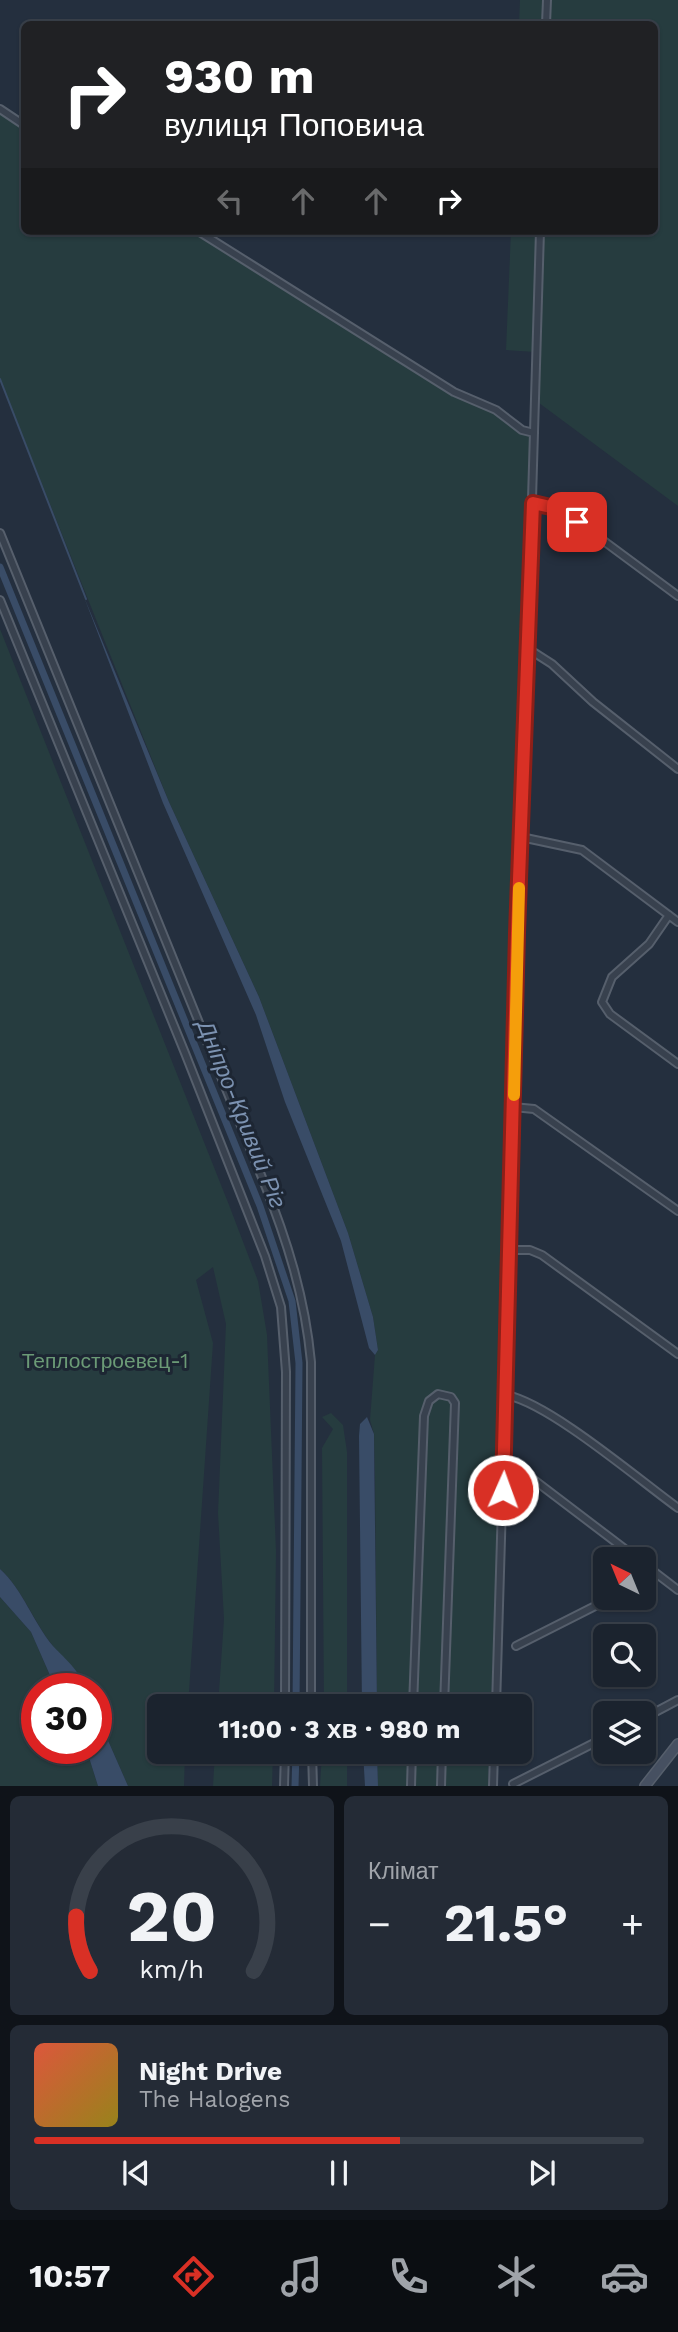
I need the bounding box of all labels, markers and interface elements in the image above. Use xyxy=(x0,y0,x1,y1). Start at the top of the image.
text: 930 m xyxy=(164,47,315,105)
icon: right xyxy=(49,49,140,140)
text: вулиця Поповича xyxy=(164,106,424,144)
icon: left xyxy=(211,182,249,220)
icon: ahead xyxy=(284,182,322,220)
icon: ahead xyxy=(357,182,395,220)
icon: right xyxy=(430,182,468,220)
pin xyxy=(547,492,607,552)
icon: arrive xyxy=(558,503,596,541)
water label: Дніпро-Кривий Ріг xyxy=(190,1014,292,1212)
park label: Теплостроевец-1 xyxy=(22,1348,188,1373)
position arrow xyxy=(466,1453,540,1527)
north arrow xyxy=(593,1547,656,1610)
map controls xyxy=(593,1547,656,1764)
button: search xyxy=(593,1624,656,1687)
speed limit sign: 30 xyxy=(21,1673,112,1764)
button: layers xyxy=(593,1701,656,1764)
text: 11:00 · 3 хв · 980 m xyxy=(218,1714,461,1744)
text: Клімат xyxy=(368,1858,439,1885)
text: 20 xyxy=(127,1874,217,1960)
text: 21.5° xyxy=(444,1893,568,1954)
text: − xyxy=(368,1902,391,1946)
text: + xyxy=(621,1902,644,1946)
text: km/h xyxy=(140,1955,204,1984)
text: Night Drive xyxy=(139,2056,282,2086)
text: The Halogens xyxy=(139,2086,290,2113)
icon: previous xyxy=(117,2154,155,2192)
icon: pause xyxy=(320,2154,358,2192)
icon: next xyxy=(523,2154,561,2192)
icon: directions xyxy=(169,2252,218,2301)
icon: music xyxy=(277,2252,326,2301)
icon: phone xyxy=(384,2252,433,2301)
icon: climate xyxy=(492,2252,541,2301)
icon: car xyxy=(600,2252,649,2301)
text: 10:57 xyxy=(29,2257,111,2295)

